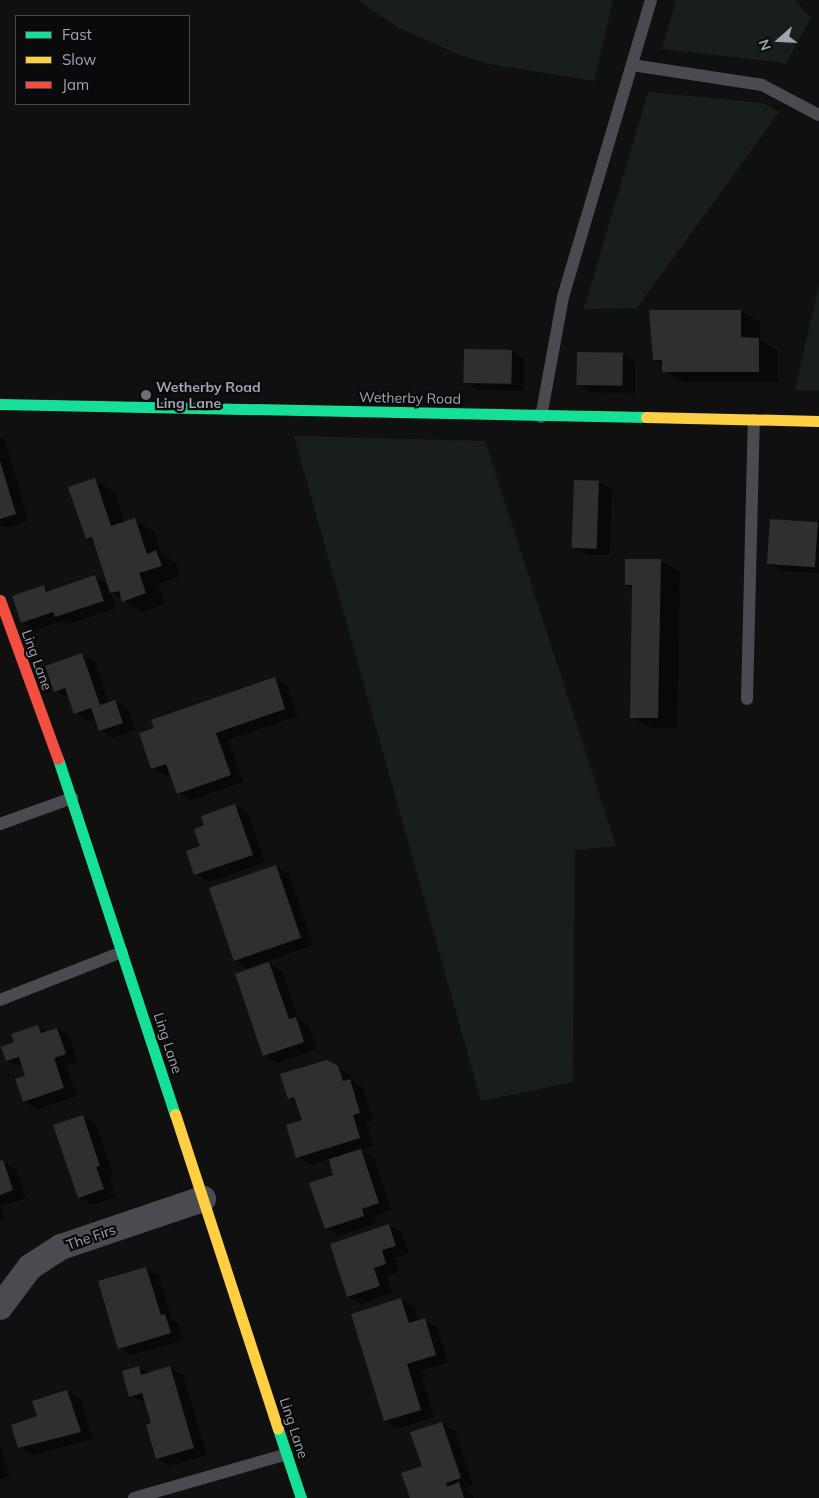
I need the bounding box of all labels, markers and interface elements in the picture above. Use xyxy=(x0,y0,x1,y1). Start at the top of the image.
legend xyxy=(15,15,190,105)
north arrow xyxy=(754,15,804,65)
text: Fast xyxy=(62,25,92,44)
text: N xyxy=(755,37,775,53)
text: Slow xyxy=(62,50,96,69)
text: Jam xyxy=(62,75,89,94)
place label: Wetherby Road Ling Lane xyxy=(156,379,261,412)
marker: Wetherby Road Ling Lane xyxy=(140,389,152,401)
street label: Wetherby Road xyxy=(359,389,461,407)
street label: Ling Lane xyxy=(18,627,56,693)
street label: Ling Lane xyxy=(150,1010,186,1076)
street label: The Firs xyxy=(64,1221,118,1253)
street label: Ling Lane xyxy=(276,1395,312,1461)

